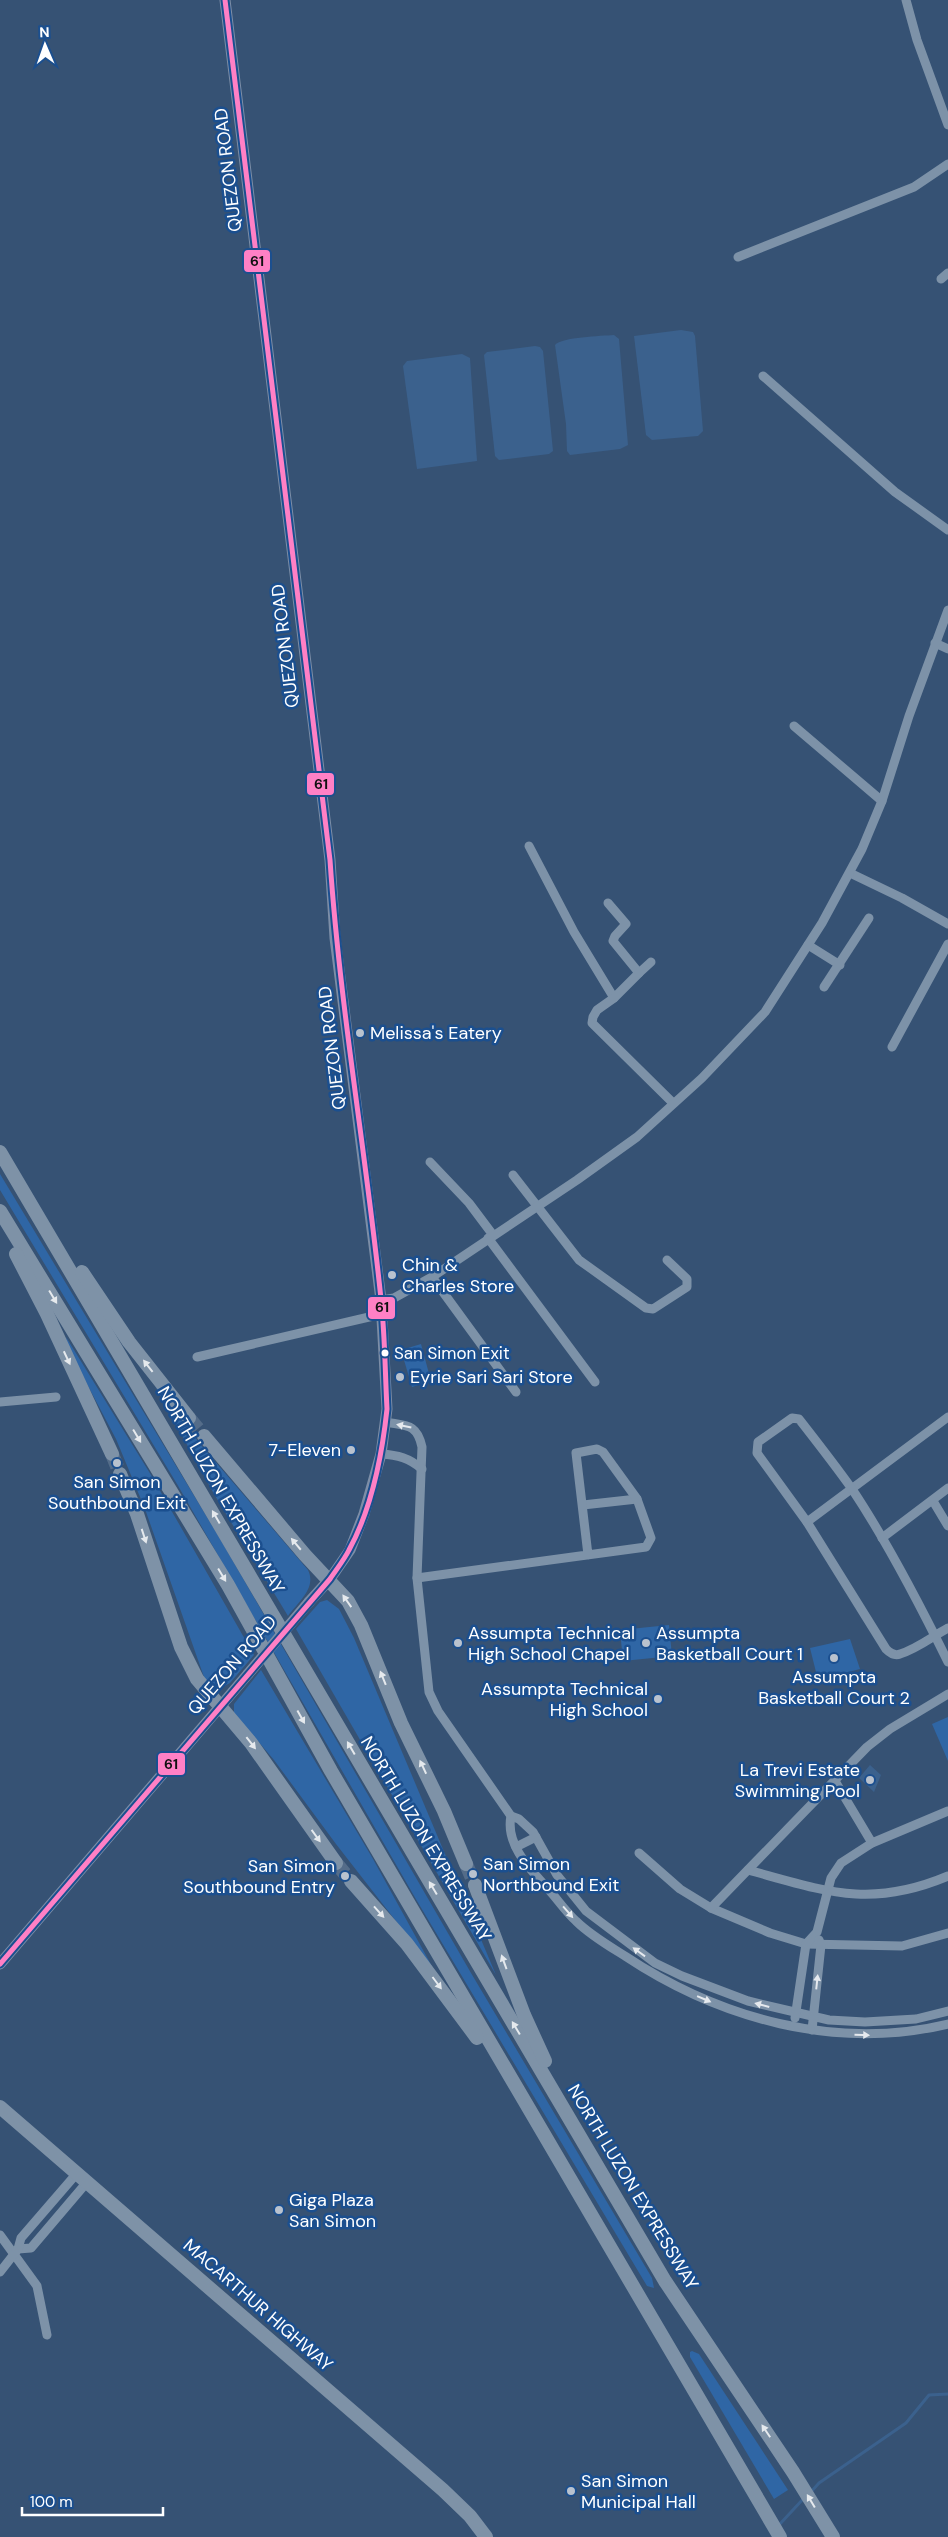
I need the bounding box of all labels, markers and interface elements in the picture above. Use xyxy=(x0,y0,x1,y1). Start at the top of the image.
north arrow xyxy=(20,20,70,70)
text: N xyxy=(39,23,50,41)
street label: QUEZON ROAD xyxy=(209,107,247,233)
line badge: 61 xyxy=(243,249,271,273)
text: 61 xyxy=(250,252,264,270)
street label: QUEZON ROAD xyxy=(266,583,304,709)
line badge: 61 xyxy=(306,772,335,796)
text: 61 xyxy=(314,775,328,793)
street label: QUEZON ROAD xyxy=(313,985,351,1111)
place label: Melissa's Eatery xyxy=(370,1021,502,1045)
marker: Melissa's Eatery xyxy=(354,1027,366,1039)
place label: Chin & Charles Store xyxy=(402,1253,514,1298)
marker: Chin & Charles Store xyxy=(386,1269,398,1281)
one-way arrow xyxy=(48,1291,57,1304)
line badge: 61 xyxy=(367,1296,396,1320)
text: 61 xyxy=(375,1298,389,1316)
place label: San Simon Exit xyxy=(394,1342,510,1364)
marker: San Simon Exit xyxy=(380,1348,390,1358)
one-way arrow xyxy=(64,1351,72,1365)
one-way arrow xyxy=(143,1360,154,1373)
place label: Eyrie Sari Sari Store xyxy=(410,1365,573,1389)
marker: Eyrie Sari Sari Store xyxy=(394,1371,406,1383)
street label: NORTH LUZON EXPRESSWAY xyxy=(152,1382,291,1599)
one-way arrow xyxy=(395,1421,411,1429)
one-way arrow xyxy=(133,1429,142,1442)
place label: 7-Eleven xyxy=(269,1438,341,1462)
marker: 7-Eleven xyxy=(345,1444,357,1456)
marker: San Simon Southbound Exit xyxy=(111,1457,123,1469)
place label: San Simon Southbound Exit xyxy=(48,1470,186,1515)
one-way arrow xyxy=(211,1511,220,1524)
one-way arrow xyxy=(141,1529,149,1544)
one-way arrow xyxy=(290,1538,301,1551)
one-way arrow xyxy=(217,1568,226,1581)
one-way arrow xyxy=(342,1594,352,1608)
street label: QUEZON ROAD xyxy=(182,1610,282,1720)
place label: Assumpta Technical High School Chapel xyxy=(468,1621,635,1666)
place label: Assumpta Basketball Court 1 xyxy=(656,1621,803,1666)
marker: Assumpta Technical High School Chapel xyxy=(452,1637,464,1649)
marker: Assumpta Basketball Court 1 xyxy=(640,1637,652,1649)
marker: Assumpta Basketball Court 2 xyxy=(828,1652,840,1664)
place label: Assumpta Basketball Court 2 xyxy=(758,1665,910,1710)
one-way arrow xyxy=(379,1670,387,1685)
place label: Assumpta Technical High School xyxy=(481,1677,648,1722)
marker: Assumpta Technical High School xyxy=(652,1693,664,1705)
one-way arrow xyxy=(297,1709,305,1724)
street label: NORTH LUZON EXPRESSWAY xyxy=(355,1732,497,1947)
one-way arrow xyxy=(245,1736,256,1749)
one-way arrow xyxy=(347,1741,355,1756)
line badge: 61 xyxy=(157,1752,186,1776)
text: 61 xyxy=(164,1755,178,1773)
place label: La Trevi Estate Swimming Pool xyxy=(735,1758,860,1803)
one-way arrow xyxy=(419,1760,427,1774)
marker: La Trevi Estate Swimming Pool xyxy=(864,1774,876,1786)
one-way arrow xyxy=(311,1830,321,1843)
place label: San Simon Northbound Exit xyxy=(483,1852,619,1897)
place label: San Simon Southbound Entry xyxy=(183,1854,335,1899)
marker: San Simon Northbound Exit xyxy=(467,1868,479,1880)
marker: San Simon Southbound Entry xyxy=(339,1870,351,1882)
one-way arrow xyxy=(429,1882,438,1895)
one-way arrow xyxy=(373,1906,385,1918)
one-way arrow xyxy=(562,1906,574,1918)
one-way arrow xyxy=(633,1947,646,1957)
one-way arrow xyxy=(500,1954,508,1969)
one-way arrow xyxy=(813,1973,821,1989)
one-way arrow xyxy=(431,1976,442,1989)
one-way arrow xyxy=(697,1996,711,2004)
one-way arrow xyxy=(755,2000,770,2008)
one-way arrow xyxy=(511,2022,520,2035)
one-way arrow xyxy=(854,2031,870,2039)
street label: NORTH LUZON EXPRESSWAY xyxy=(562,2080,704,2295)
place label: Giga Plaza San Simon xyxy=(289,2188,376,2233)
marker: Giga Plaza San Simon xyxy=(273,2204,285,2216)
street label: MACARTHUR HIGHWAY xyxy=(178,2233,338,2377)
one-way arrow xyxy=(761,2425,771,2438)
place label: San Simon Municipal Hall xyxy=(581,2469,696,2514)
scale bar xyxy=(22,2484,164,2516)
marker: San Simon Municipal Hall xyxy=(565,2485,577,2497)
text: 100 m xyxy=(30,2492,73,2512)
one-way arrow xyxy=(806,2494,815,2507)

